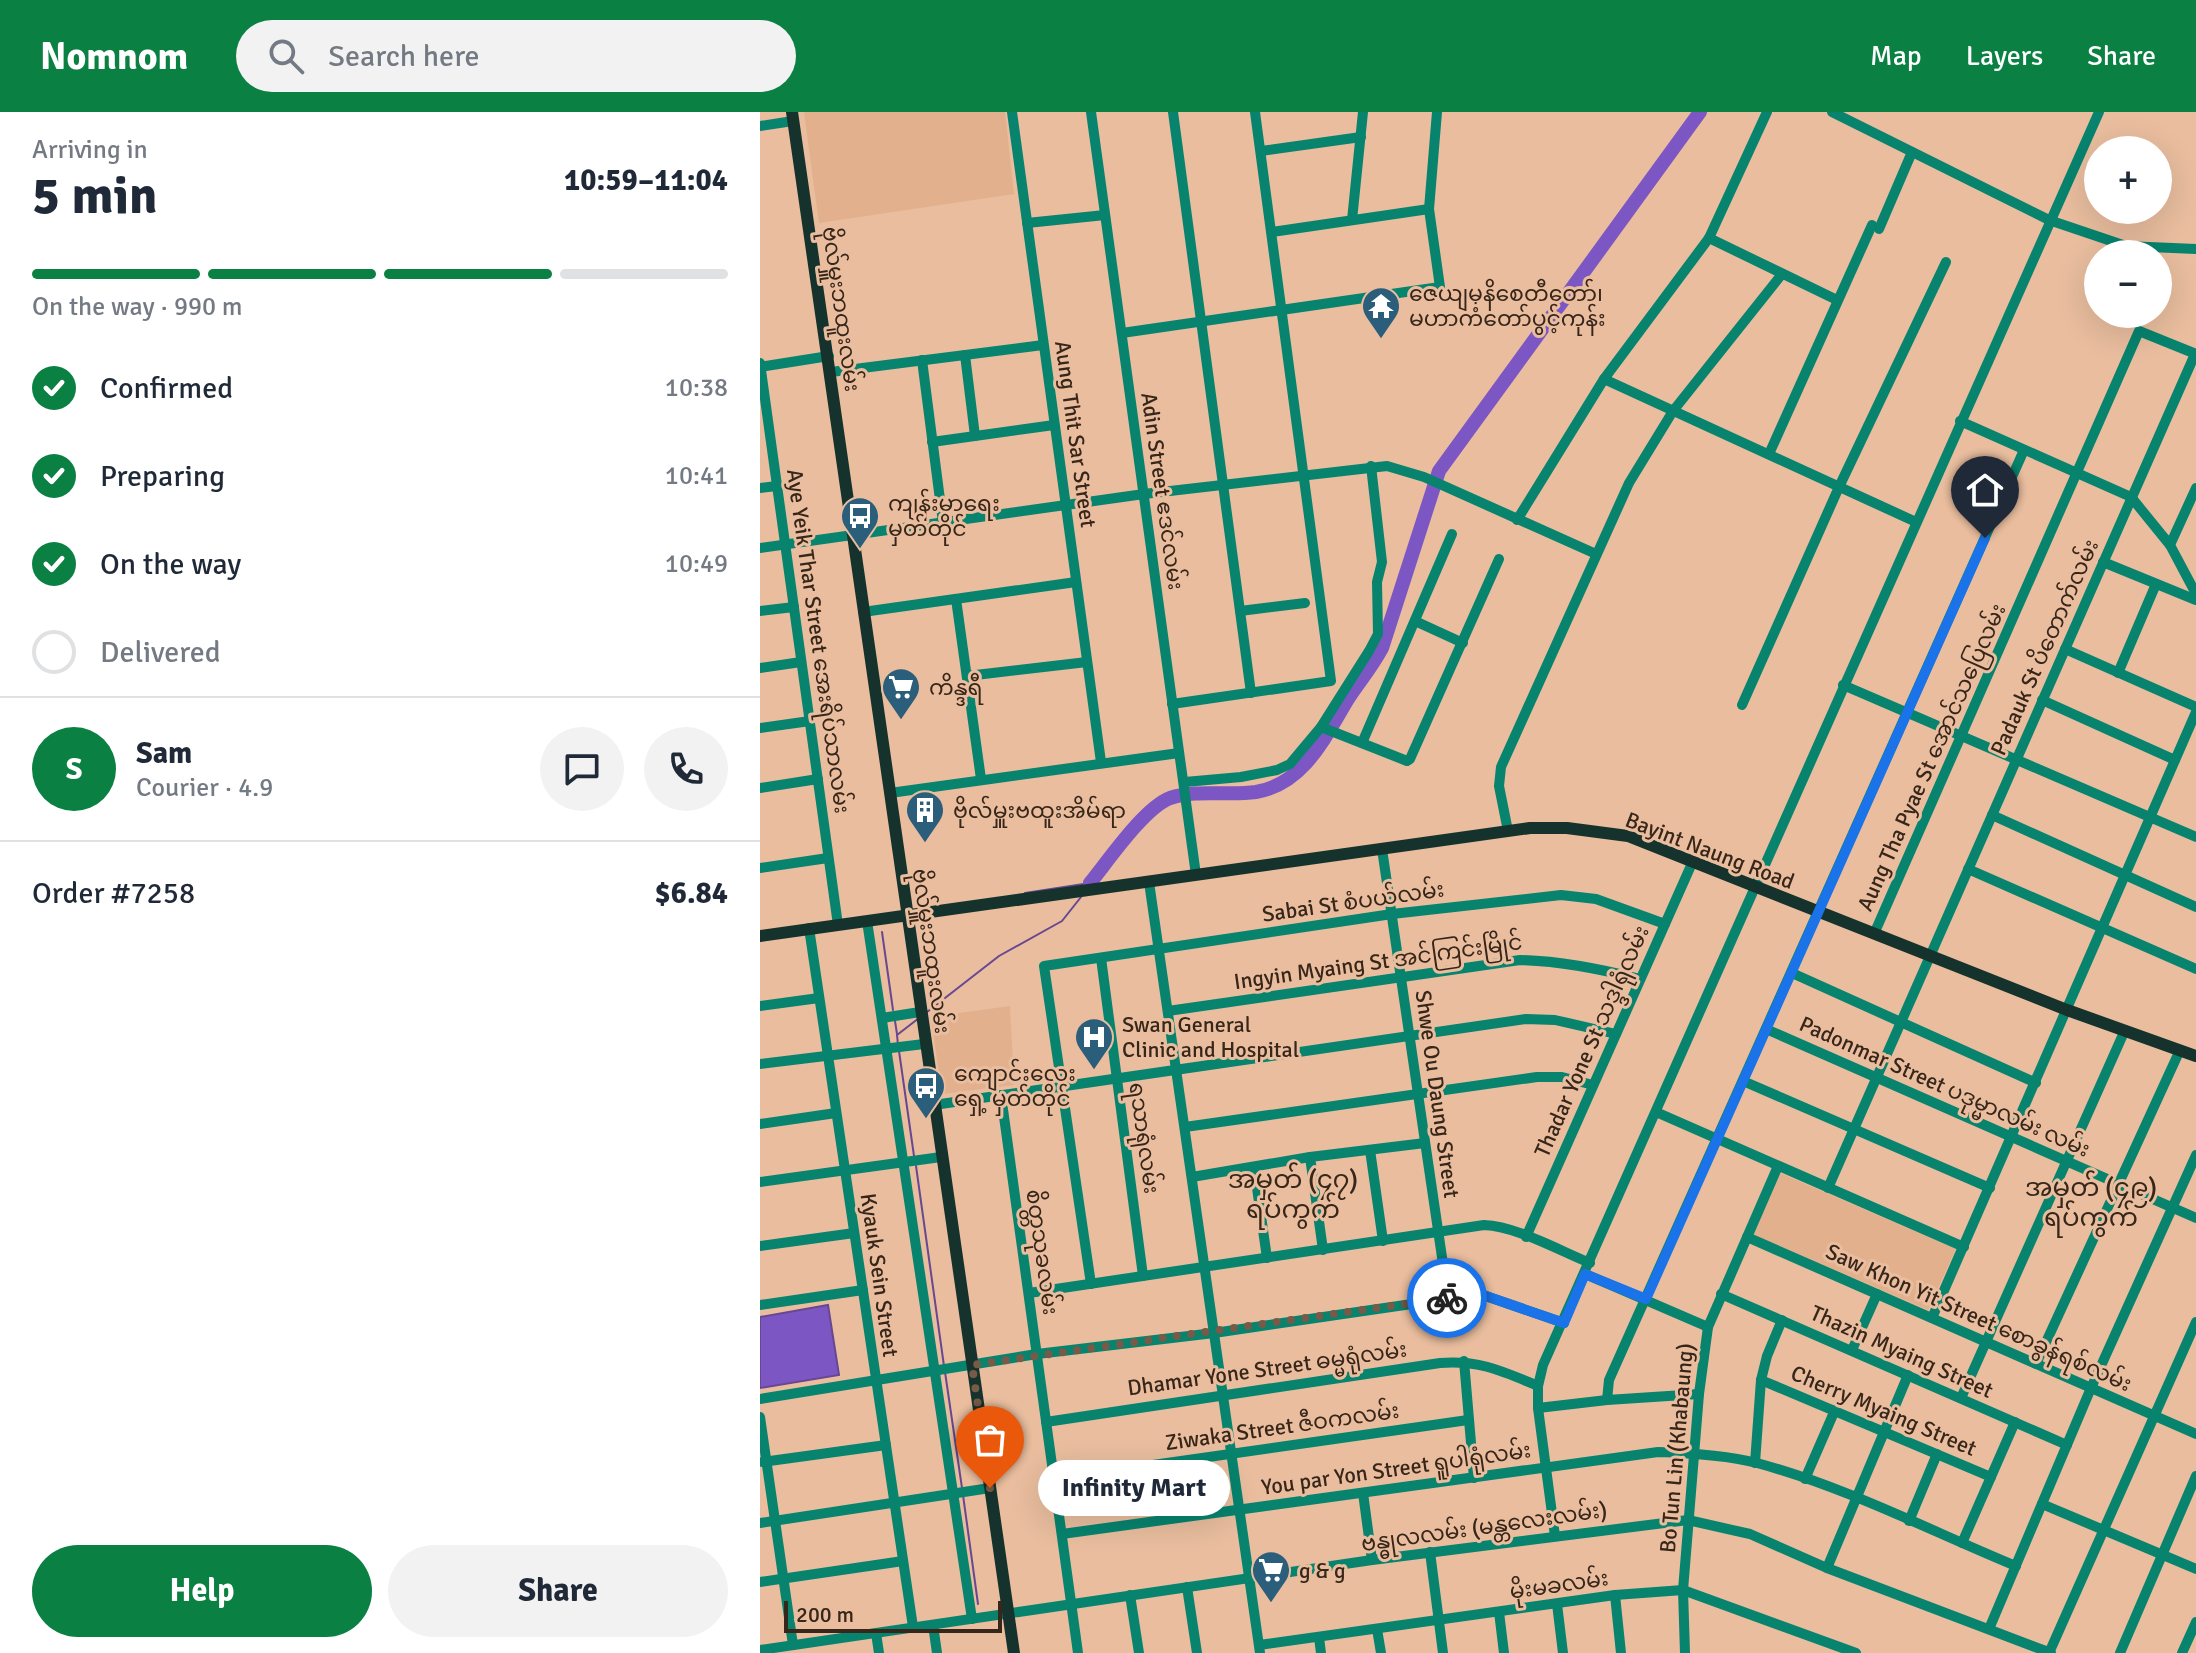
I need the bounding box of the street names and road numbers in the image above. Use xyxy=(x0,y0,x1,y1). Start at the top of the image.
street label: ဗိုလ်မှူးဘထူးလမ်း xyxy=(813,224,868,394)
street label: Aung Thit Sar Street xyxy=(1049,339,1102,530)
street label: Adin Street ဧဒင်လမ်း xyxy=(1135,390,1192,592)
street label: Aye Yeik Thar Street အေးရိပ်သာလမ်း xyxy=(777,467,858,816)
street label: Padauk St ပိတောက်လမ်း xyxy=(1983,534,2104,759)
street label: Aung Tha Pyae St အောင်သပြေလမ်း xyxy=(1849,599,2015,917)
street label: Bayint Naung Road xyxy=(1621,806,1798,895)
street label: ဗိုလ်မှူးဘထူးလမ်း xyxy=(903,866,958,1036)
street label: Sabai St စံပယ်လမ်း xyxy=(1260,873,1446,928)
street label: Thadar Yone St သဒ္ဒါရုံလမ်း xyxy=(1526,921,1659,1163)
street label: Ingyin Myaing St အင်ကြင်းမြိုင် xyxy=(1232,926,1525,999)
street label: Shwe Ou Daung Street xyxy=(1410,988,1466,1200)
street label: Padonmar Street ပဒုမ္မာလမ်း လမ်း xyxy=(1794,1008,2095,1167)
street label: ရသာရုံလမ်း xyxy=(1119,1080,1168,1196)
street label: စိတ္တသုခလမ်း xyxy=(1016,1187,1067,1317)
street label: Kyauk Sein Street xyxy=(855,1191,904,1359)
street label: Saw Khon Yit Street စောခွန်ရစ်လမ်း xyxy=(1820,1236,2137,1401)
street label: Thazin Myaing Street xyxy=(1806,1299,1998,1404)
street label: Dhamar Yone Street ဓမ္မရုံလမ်း xyxy=(1125,1334,1409,1406)
street label: Bo Tun Lin (Khabaung) xyxy=(1654,1342,1699,1554)
street label: Cherry Myaing Street xyxy=(1787,1359,1981,1462)
street label: Ziwaka Street ဇီဝကလမ်း xyxy=(1163,1395,1401,1456)
street label: You par Yon Street ရူပါရုံလမ်း xyxy=(1259,1434,1533,1505)
street label: ဗန္ဓုလလမ်း (မန္တလေးလမ်း) xyxy=(1359,1494,1609,1562)
street label: မိုးမခလမ်း xyxy=(1508,1562,1611,1609)

